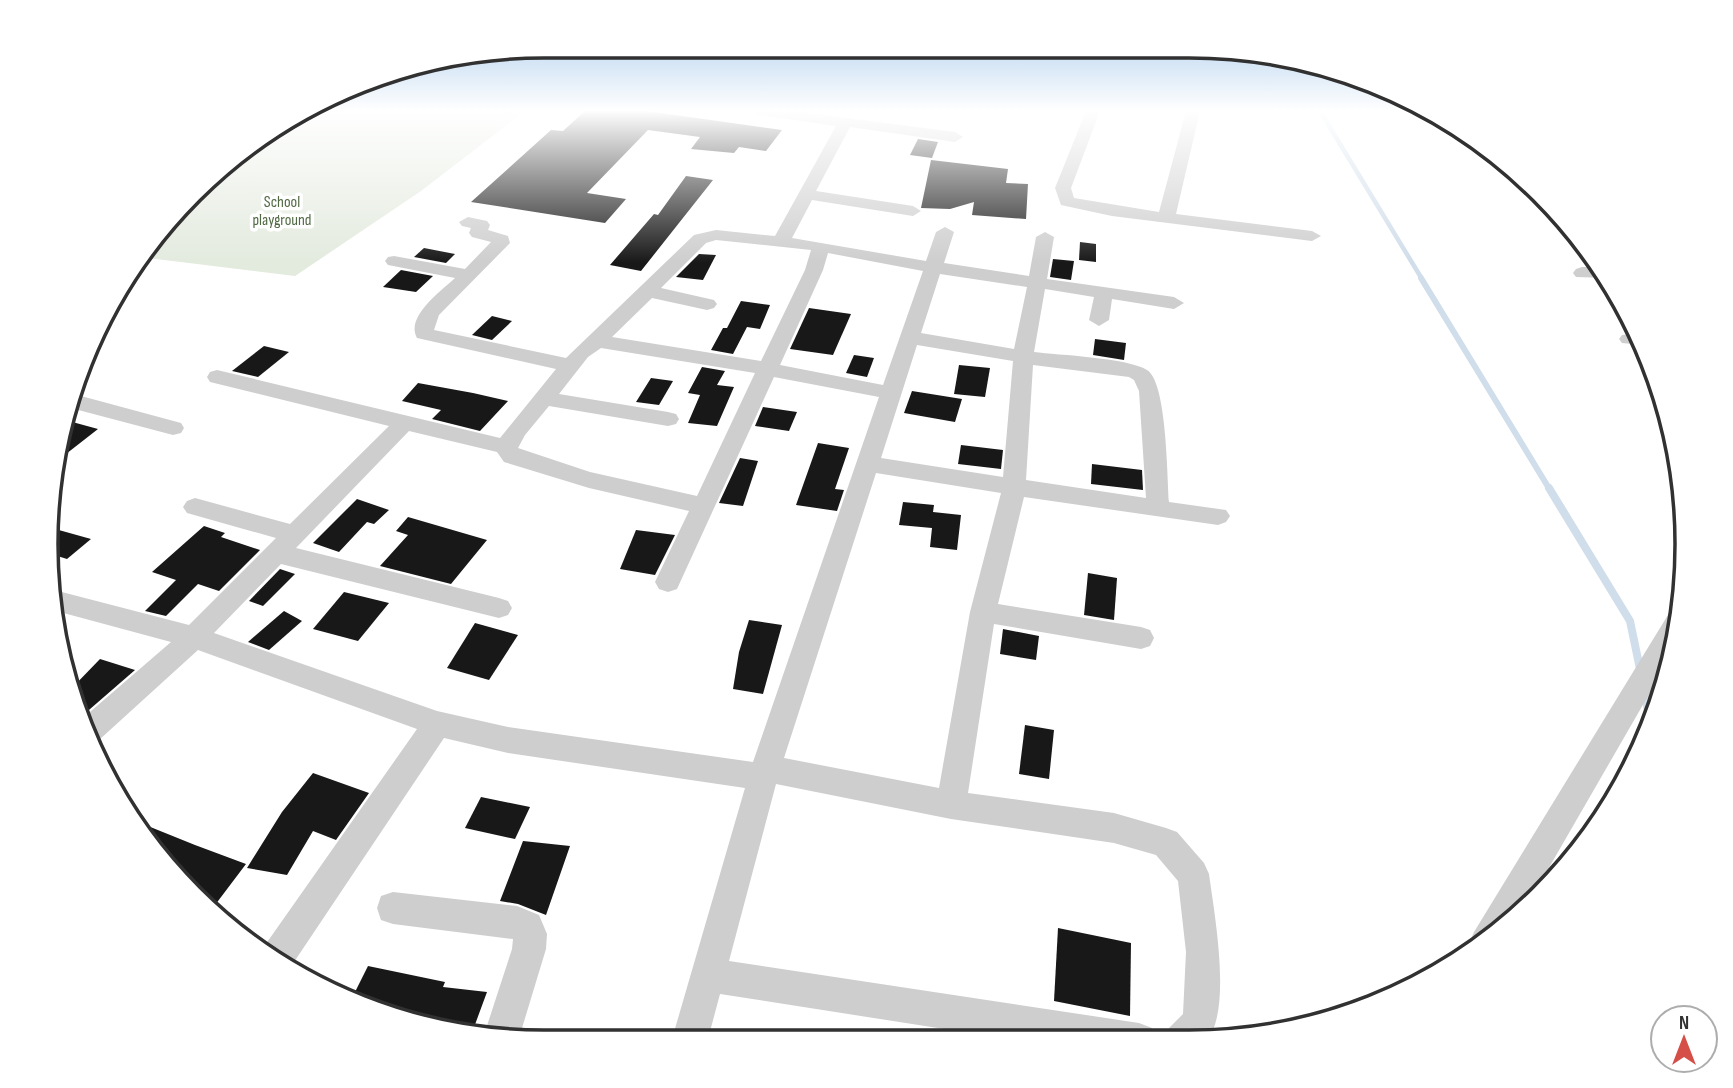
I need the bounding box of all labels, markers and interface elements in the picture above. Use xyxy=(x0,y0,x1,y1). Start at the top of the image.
park label: School playground xyxy=(253,193,312,230)
north arrow xyxy=(1649,1004,1719,1074)
text: N xyxy=(1679,1012,1689,1035)

